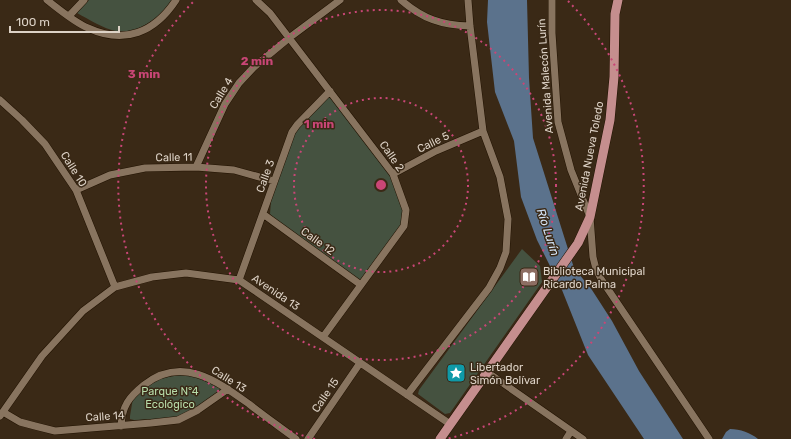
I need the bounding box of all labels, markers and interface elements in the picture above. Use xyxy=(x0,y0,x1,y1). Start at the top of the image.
scale bar xyxy=(10,8,119,34)
text: 100 m xyxy=(16,15,50,29)
street label: Avenida Malecón Lurín xyxy=(535,18,556,134)
text: 2 min xyxy=(241,54,274,68)
text: 3 min xyxy=(128,67,161,81)
street label: Calle 4 xyxy=(207,75,236,111)
street label: Avenida Nueva Toledo xyxy=(572,100,607,212)
text: 1 min xyxy=(304,117,335,131)
street label: Calle 5 xyxy=(415,129,452,156)
street label: Calle 2 xyxy=(376,139,407,174)
street label: Calle 10 xyxy=(58,149,90,189)
street label: Calle 11 xyxy=(155,151,193,164)
street label: Calle 3 xyxy=(254,158,278,194)
centre of rings xyxy=(374,178,388,192)
water label: Río Lurín xyxy=(534,206,562,258)
street label: Calle 12 xyxy=(298,225,337,258)
place label: Biblioteca Municipal Ricardo Palma xyxy=(543,265,645,291)
library icon: Biblioteca Municipal Ricardo Palma xyxy=(518,266,540,288)
street label: Avenida 13 xyxy=(249,272,302,313)
place label: Libertador Simón Bolívar xyxy=(470,361,541,387)
place icon: Libertador Simón Bolívar xyxy=(445,362,467,384)
street label: Calle 13 xyxy=(209,364,249,395)
street label: Calle 15 xyxy=(309,375,342,415)
park label: Parque N°4 Ecológico xyxy=(141,385,199,411)
street label: Calle 14 xyxy=(85,409,125,424)

